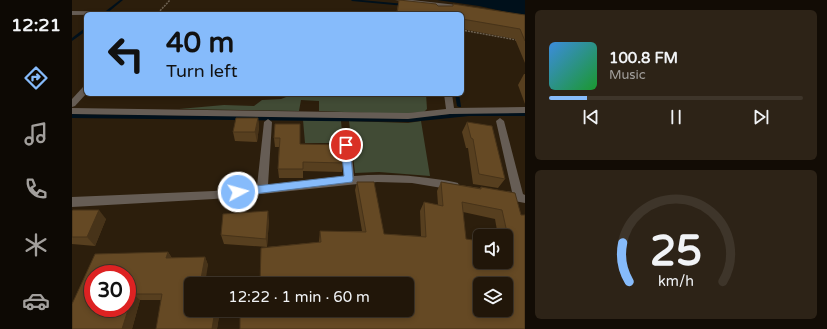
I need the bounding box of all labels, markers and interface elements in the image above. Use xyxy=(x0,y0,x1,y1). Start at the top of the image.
text: 12:21 xyxy=(11,14,61,36)
text: 40 m xyxy=(166,26,234,60)
icon: left xyxy=(100,28,152,80)
text: 100.8 FM xyxy=(609,49,678,67)
text: Turn left xyxy=(166,60,238,82)
icon: directions xyxy=(22,64,50,92)
text: Music xyxy=(609,67,646,83)
icon: previous xyxy=(580,106,602,128)
icon: pause xyxy=(665,106,687,128)
icon: next xyxy=(750,106,772,128)
icon: music xyxy=(22,120,50,148)
pin xyxy=(329,128,363,162)
icon: arrive xyxy=(335,134,357,156)
position arrow xyxy=(217,171,259,213)
icon: phone xyxy=(22,175,50,203)
text: 25 xyxy=(650,227,702,277)
map controls xyxy=(473,229,513,317)
button: sound xyxy=(473,229,513,269)
icon: climate xyxy=(22,231,50,259)
speed limit sign: 30 xyxy=(84,265,136,317)
text: km/h xyxy=(658,273,694,290)
button: layers xyxy=(473,277,513,317)
icon: car xyxy=(22,287,50,315)
text: 12:22 · 1 min · 60 m xyxy=(228,288,370,306)

